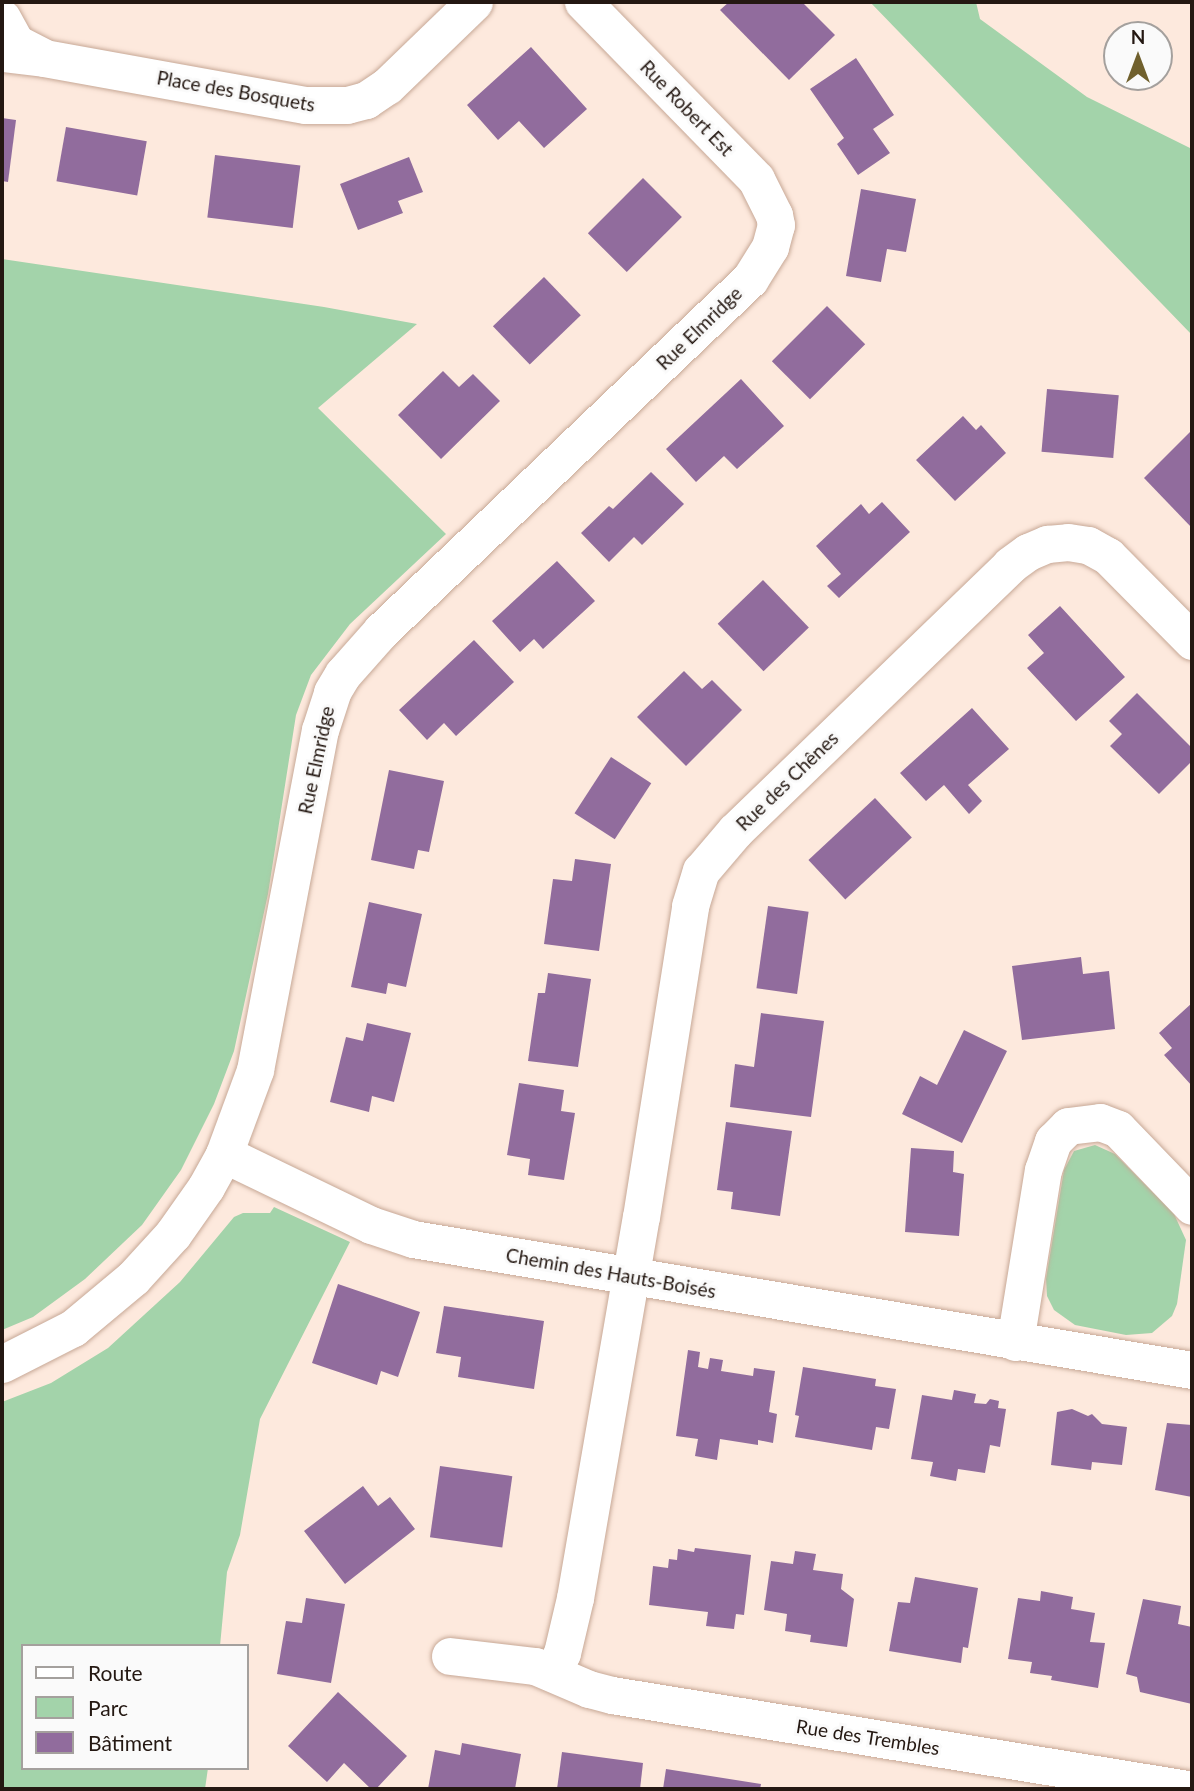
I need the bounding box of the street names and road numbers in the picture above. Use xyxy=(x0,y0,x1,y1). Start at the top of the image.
street label: Rue Robert Est xyxy=(636,55,738,161)
street label: Place des Bosquets xyxy=(155,66,317,116)
street label: Rue Elmridge xyxy=(652,282,746,374)
street label: Rue Elmridge xyxy=(293,704,339,816)
street label: Rue des Chênes xyxy=(731,727,843,835)
street label: Chemin des Hauts-Boisés xyxy=(504,1243,718,1303)
street label: Rue des Trembles xyxy=(794,1714,942,1760)

